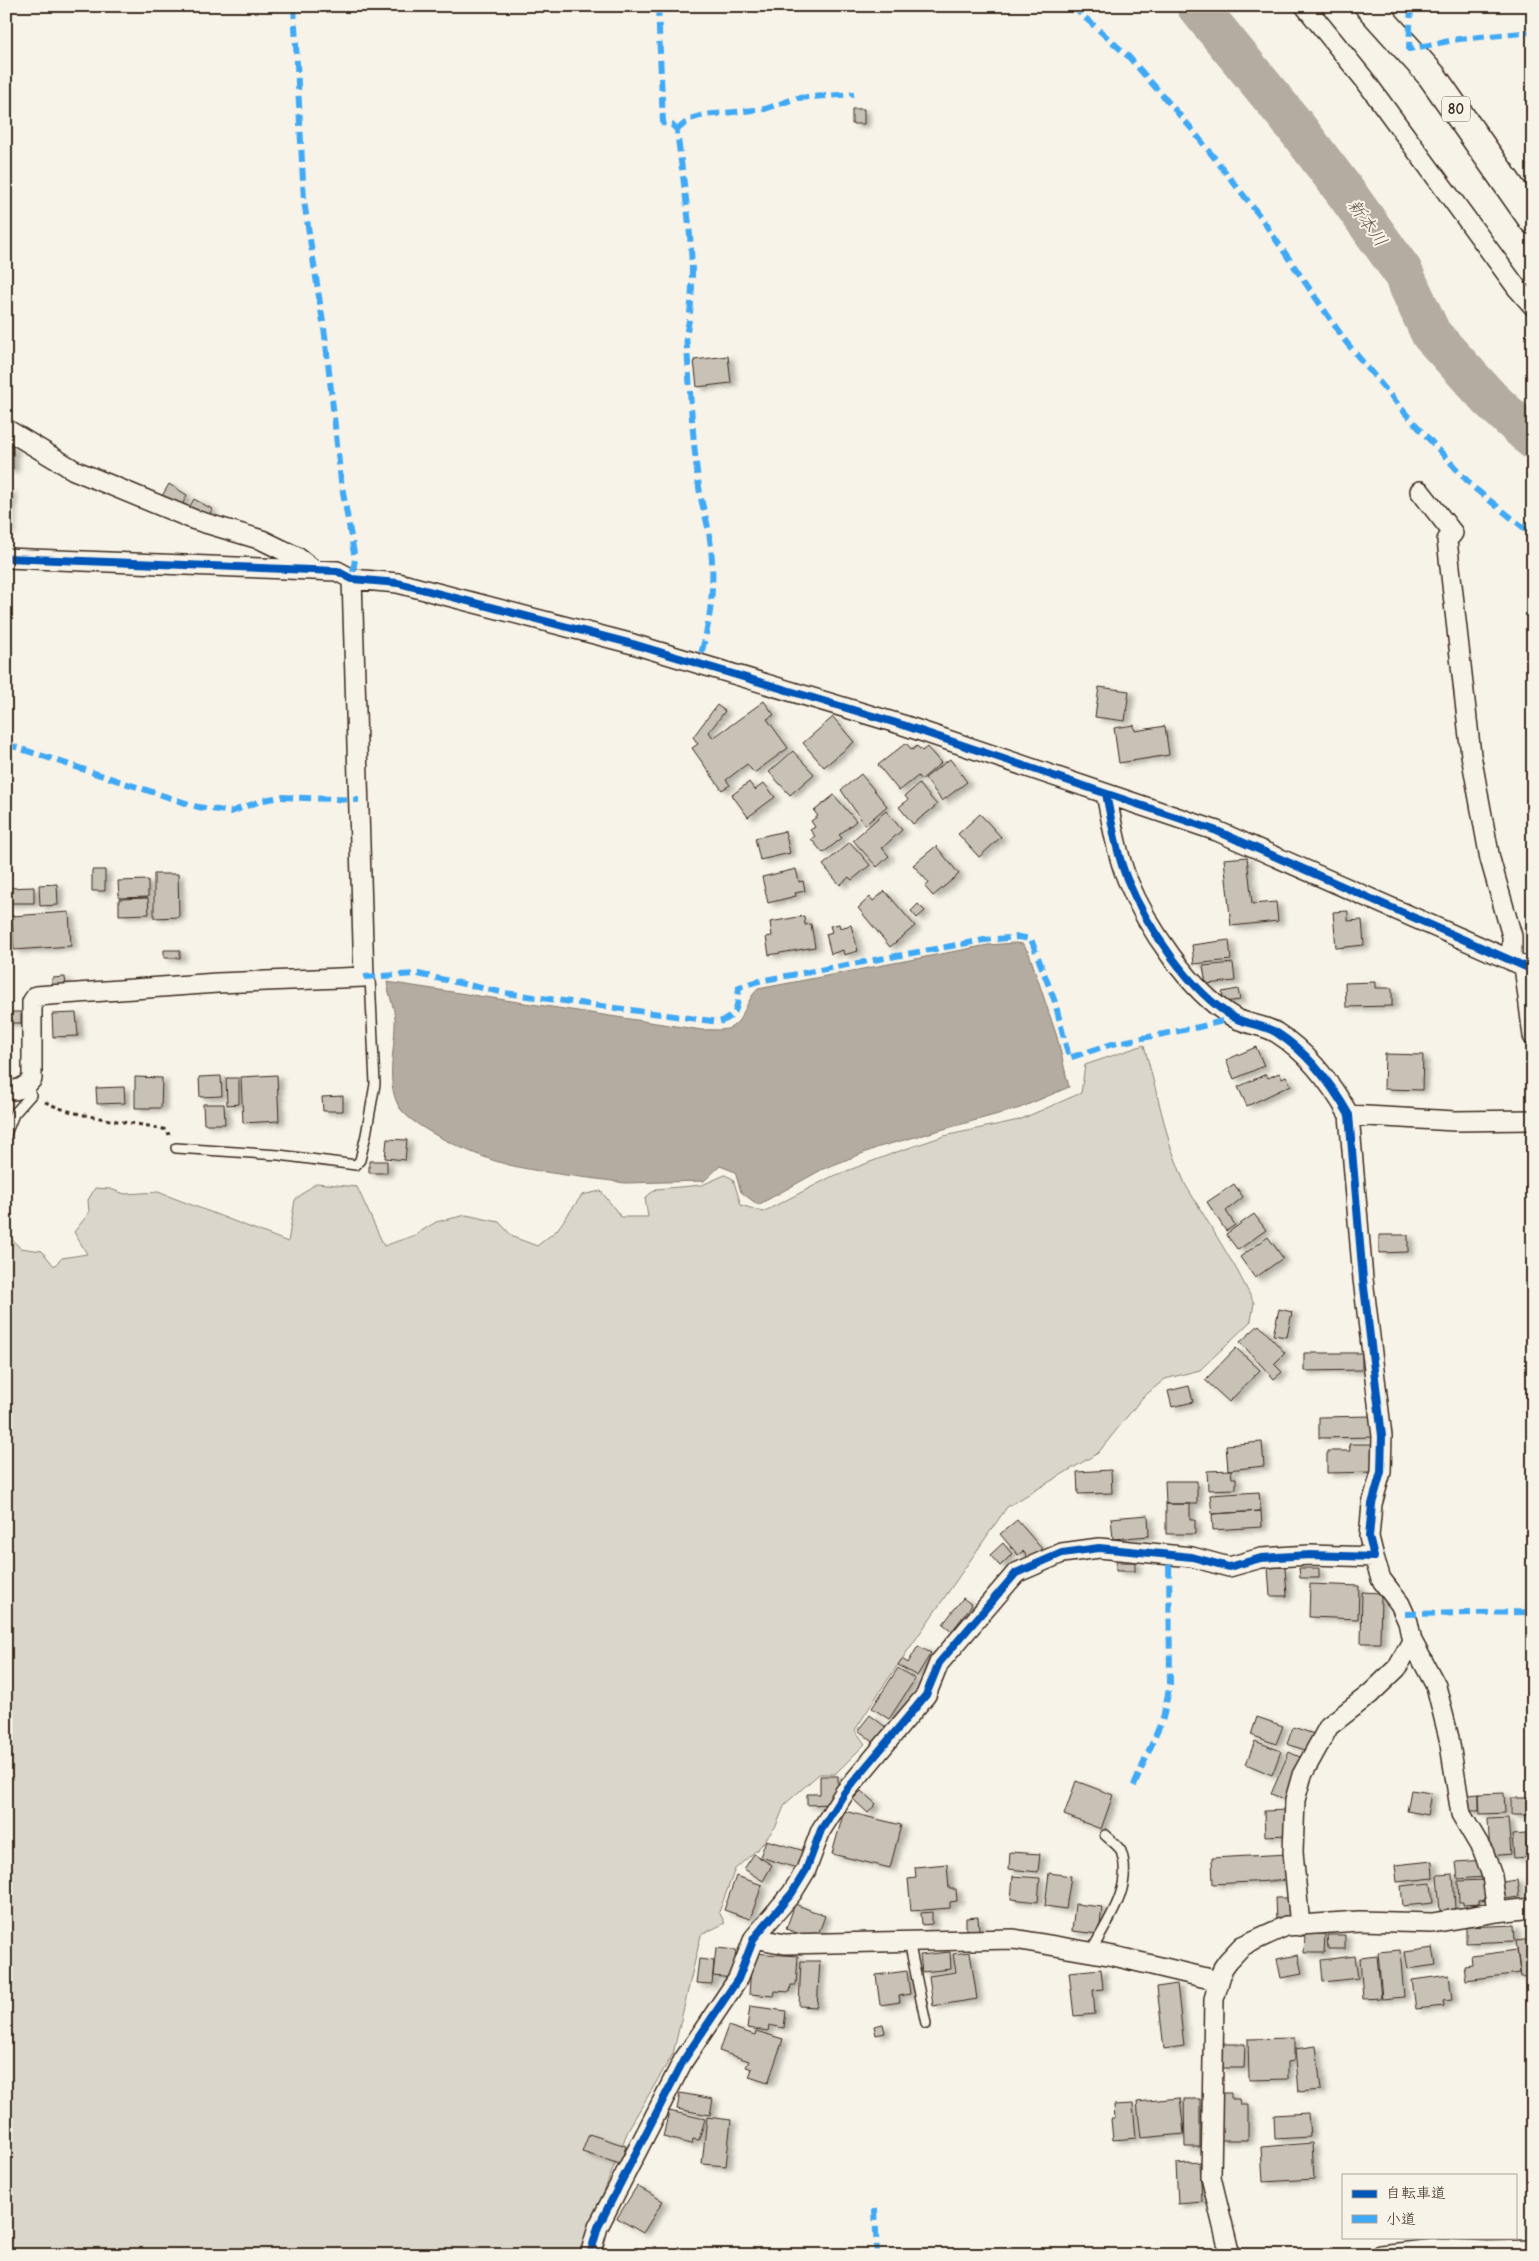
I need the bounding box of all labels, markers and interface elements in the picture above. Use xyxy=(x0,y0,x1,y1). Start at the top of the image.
road number: 80 xyxy=(1442,96,1470,122)
water label: 新本川 xyxy=(1343,195,1391,251)
legend xyxy=(1342,2174,1516,2238)
text: 自転車道 xyxy=(1386,2184,1446,2202)
text: 小道 xyxy=(1386,2210,1416,2228)

